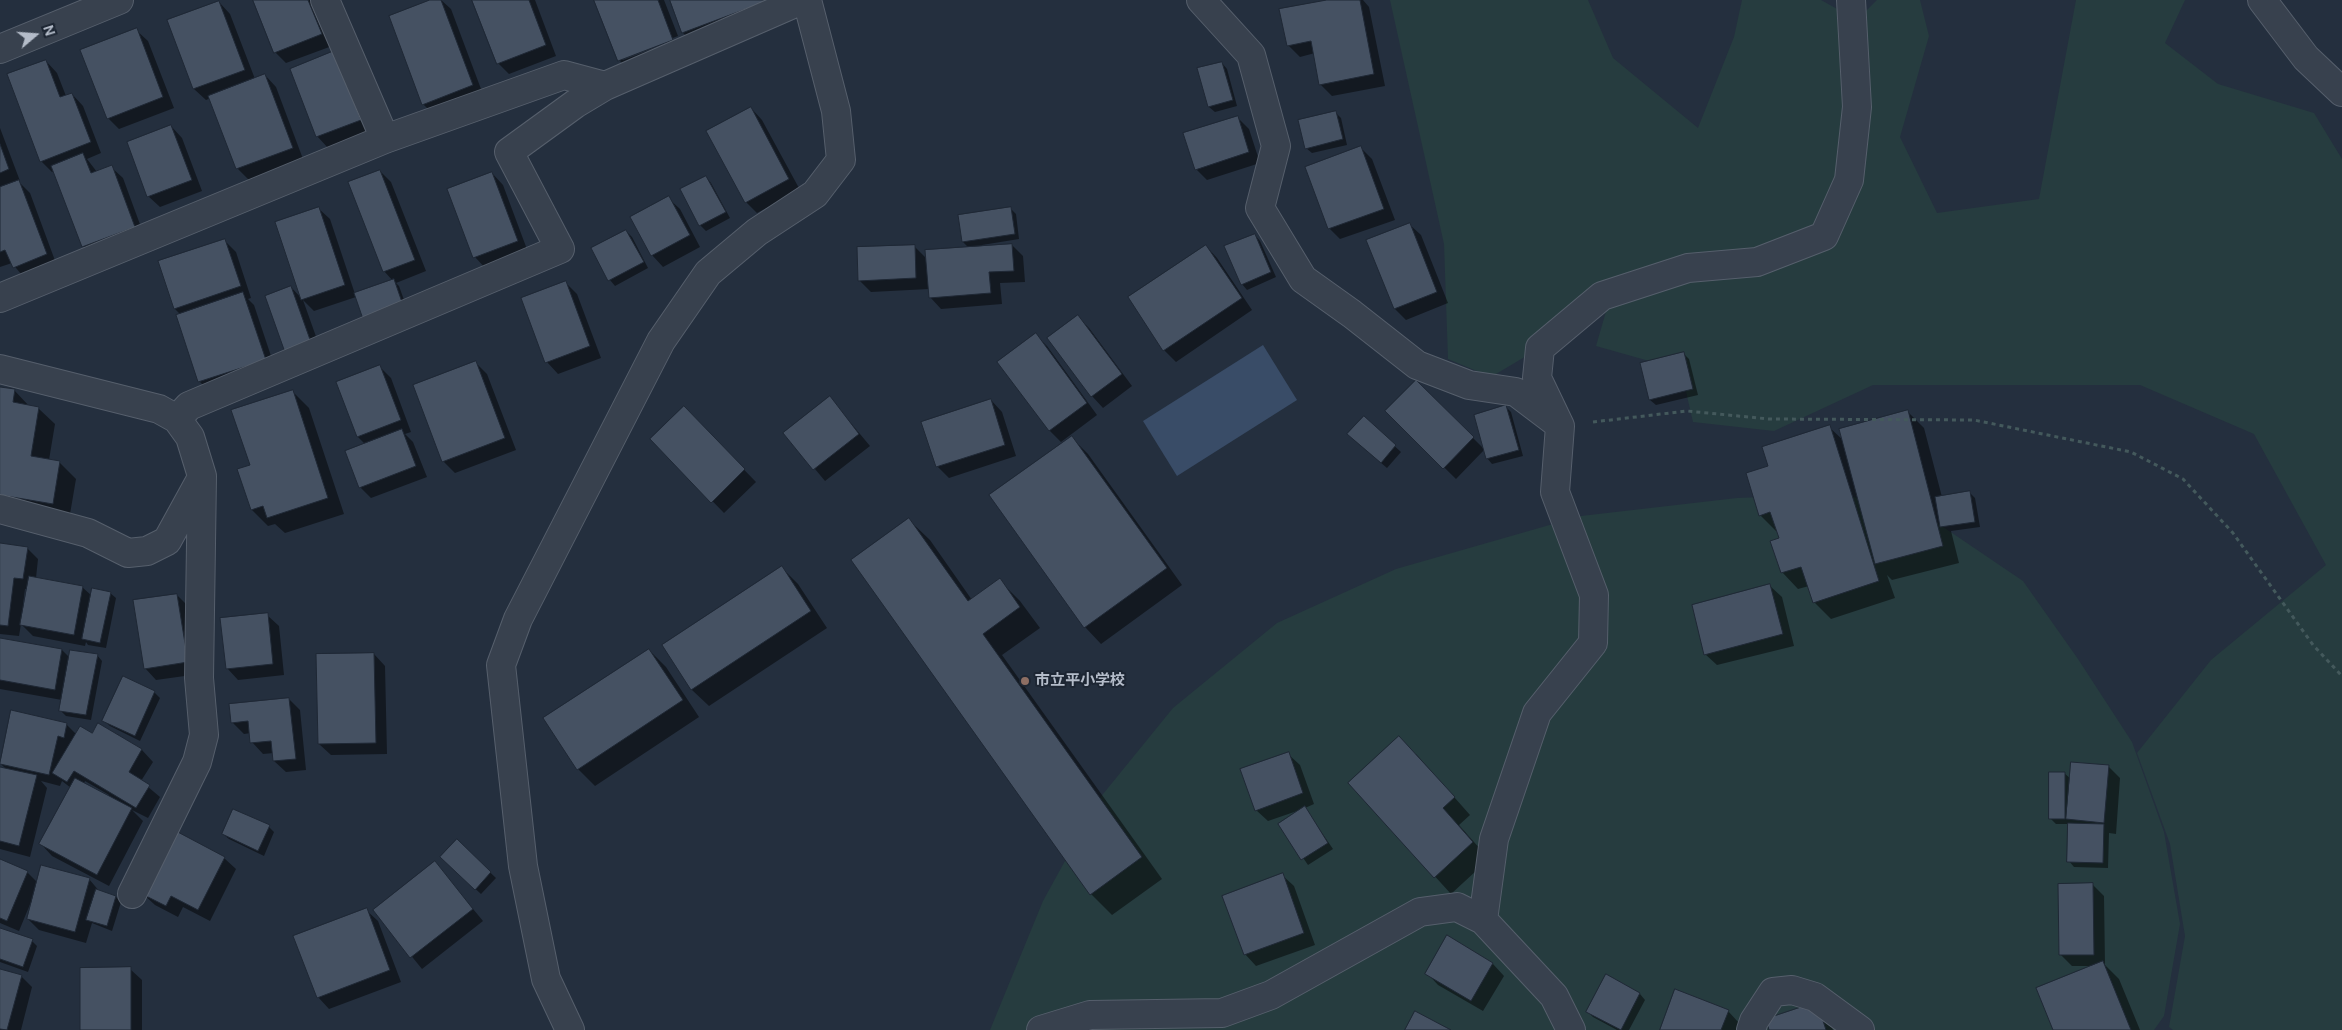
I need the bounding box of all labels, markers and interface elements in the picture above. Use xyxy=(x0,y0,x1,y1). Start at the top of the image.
north arrow xyxy=(10,10,60,60)
text: N xyxy=(39,23,59,38)
place label: 市立平小学校 xyxy=(1035,672,1125,690)
marker: 市立平小学校 xyxy=(1019,675,1031,687)

